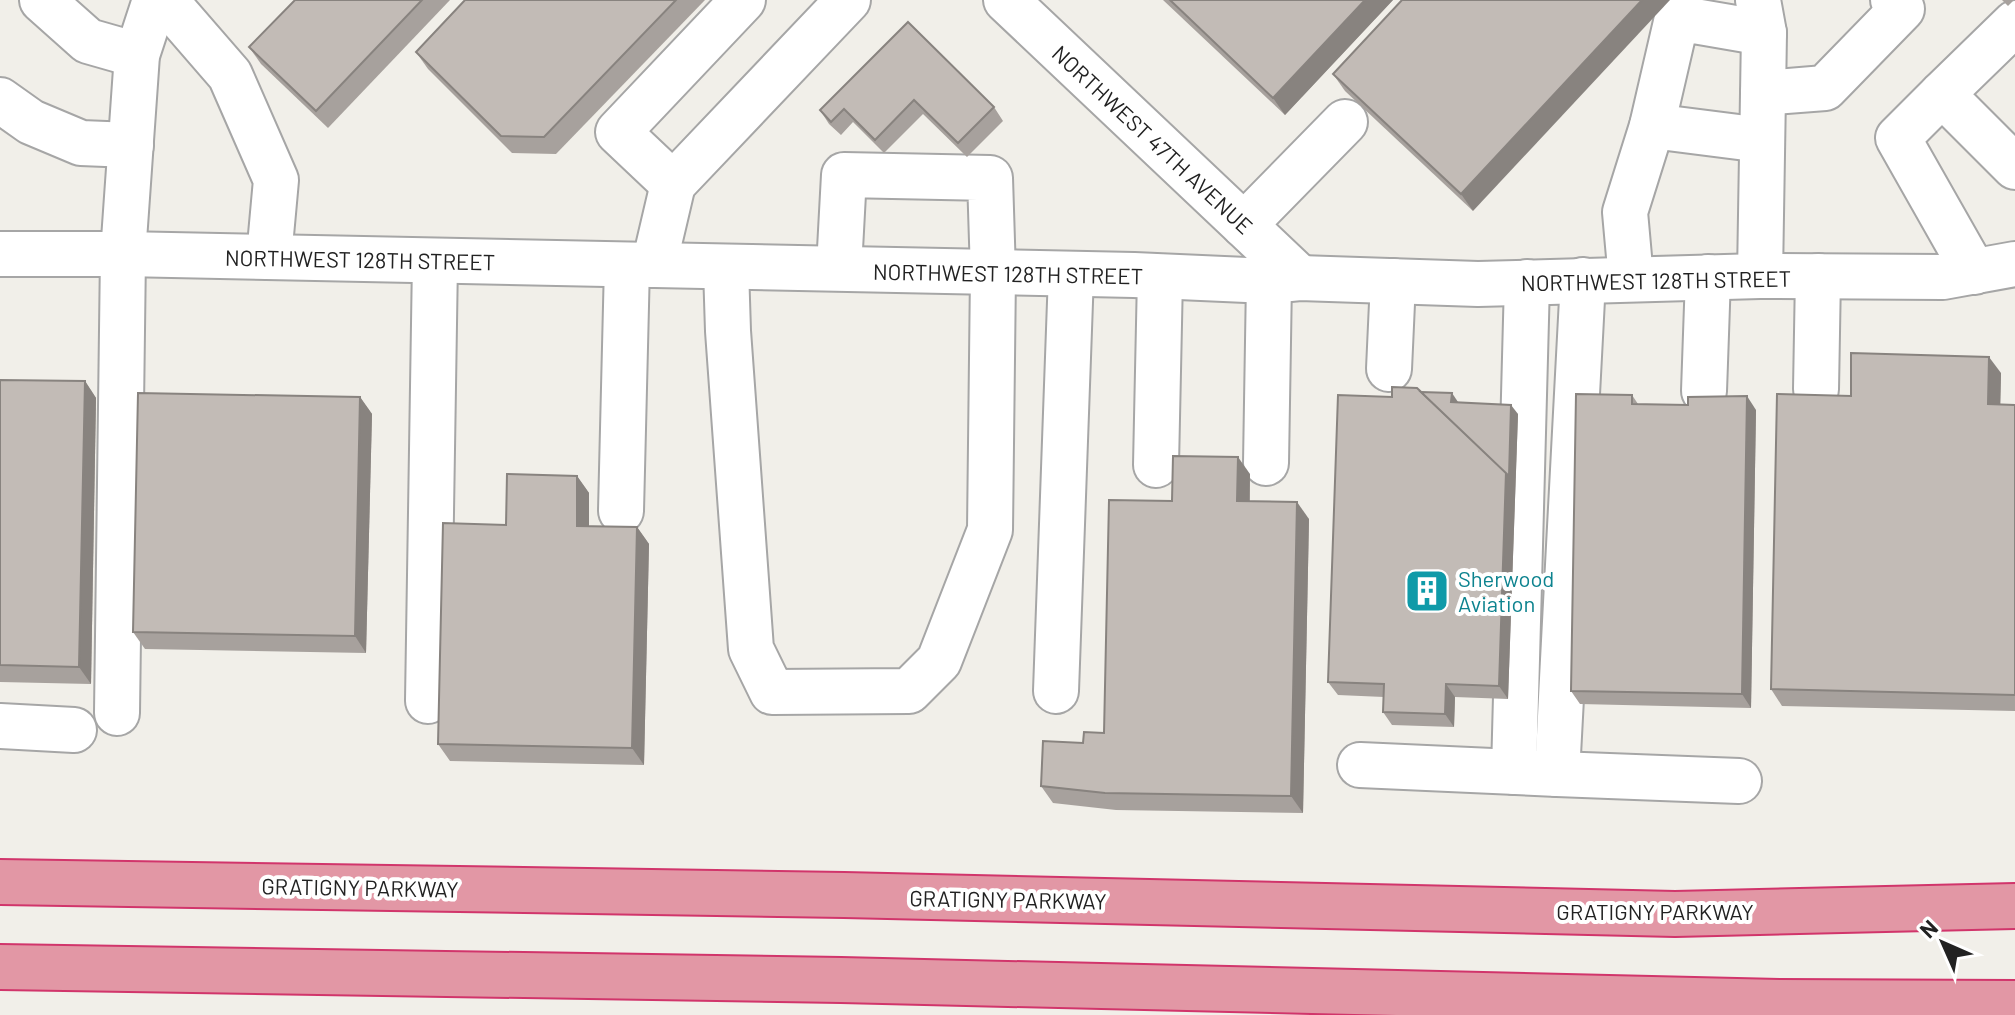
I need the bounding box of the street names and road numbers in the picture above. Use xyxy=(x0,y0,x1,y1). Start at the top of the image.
street label: NORTHWEST 47TH AVENUE xyxy=(1047,39,1259,239)
street label: NORTHWEST 128TH STREET xyxy=(225,244,495,274)
street label: NORTHWEST 128TH STREET xyxy=(873,258,1143,288)
street label: NORTHWEST 128TH STREET xyxy=(1521,265,1791,295)
street label: GRATIGNY PARKWAY xyxy=(261,872,459,902)
street label: GRATIGNY PARKWAY xyxy=(909,884,1107,914)
street label: GRATIGNY PARKWAY xyxy=(1556,898,1754,924)

